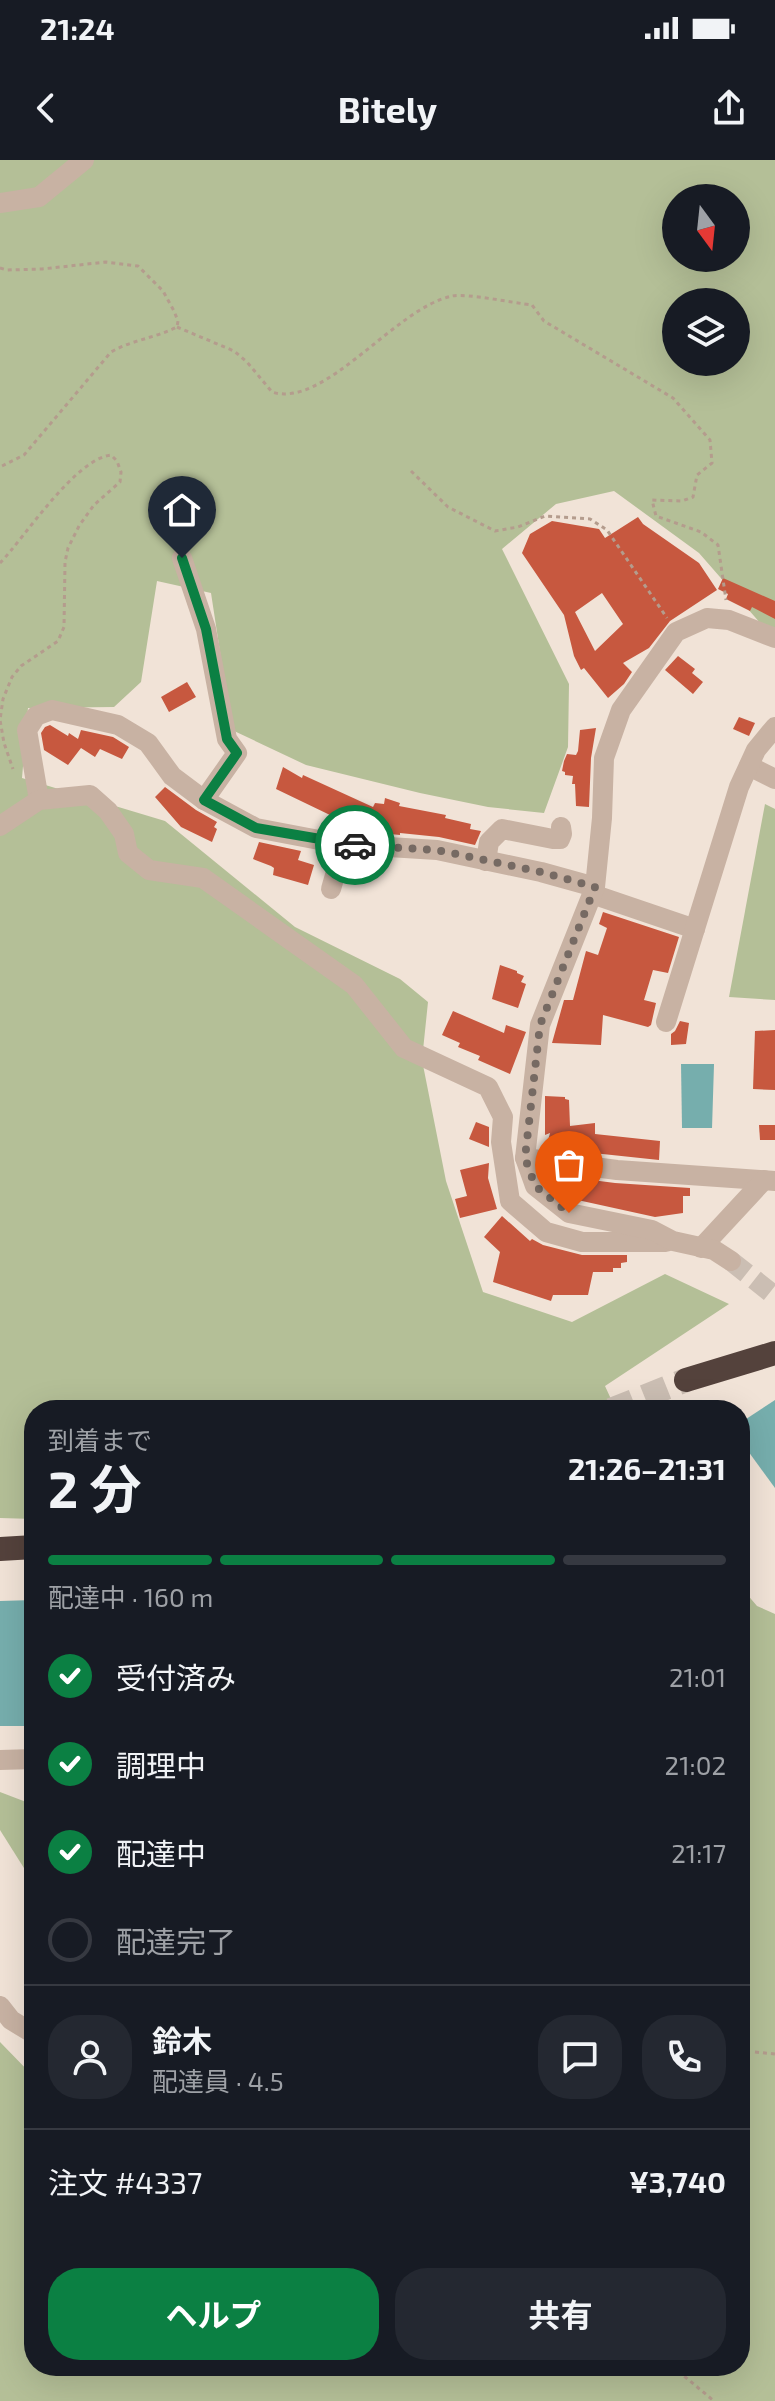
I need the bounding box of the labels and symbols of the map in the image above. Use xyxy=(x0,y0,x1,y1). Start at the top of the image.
north arrow xyxy=(662,184,750,272)
pin xyxy=(148,476,216,558)
courier xyxy=(315,805,395,885)
pin xyxy=(535,1131,603,1213)

